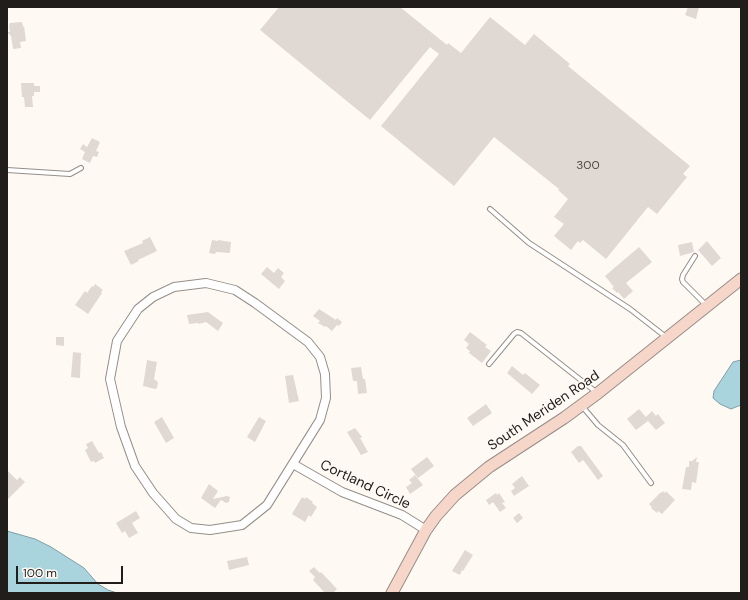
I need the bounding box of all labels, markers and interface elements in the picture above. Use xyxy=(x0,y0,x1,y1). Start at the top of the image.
house number: 300 xyxy=(576,159,600,173)
street label: South Meriden Road xyxy=(485,367,603,455)
street label: Cortland Circle xyxy=(317,457,413,513)
scale bar xyxy=(18,558,125,584)
text: 100 m xyxy=(23,565,57,581)

